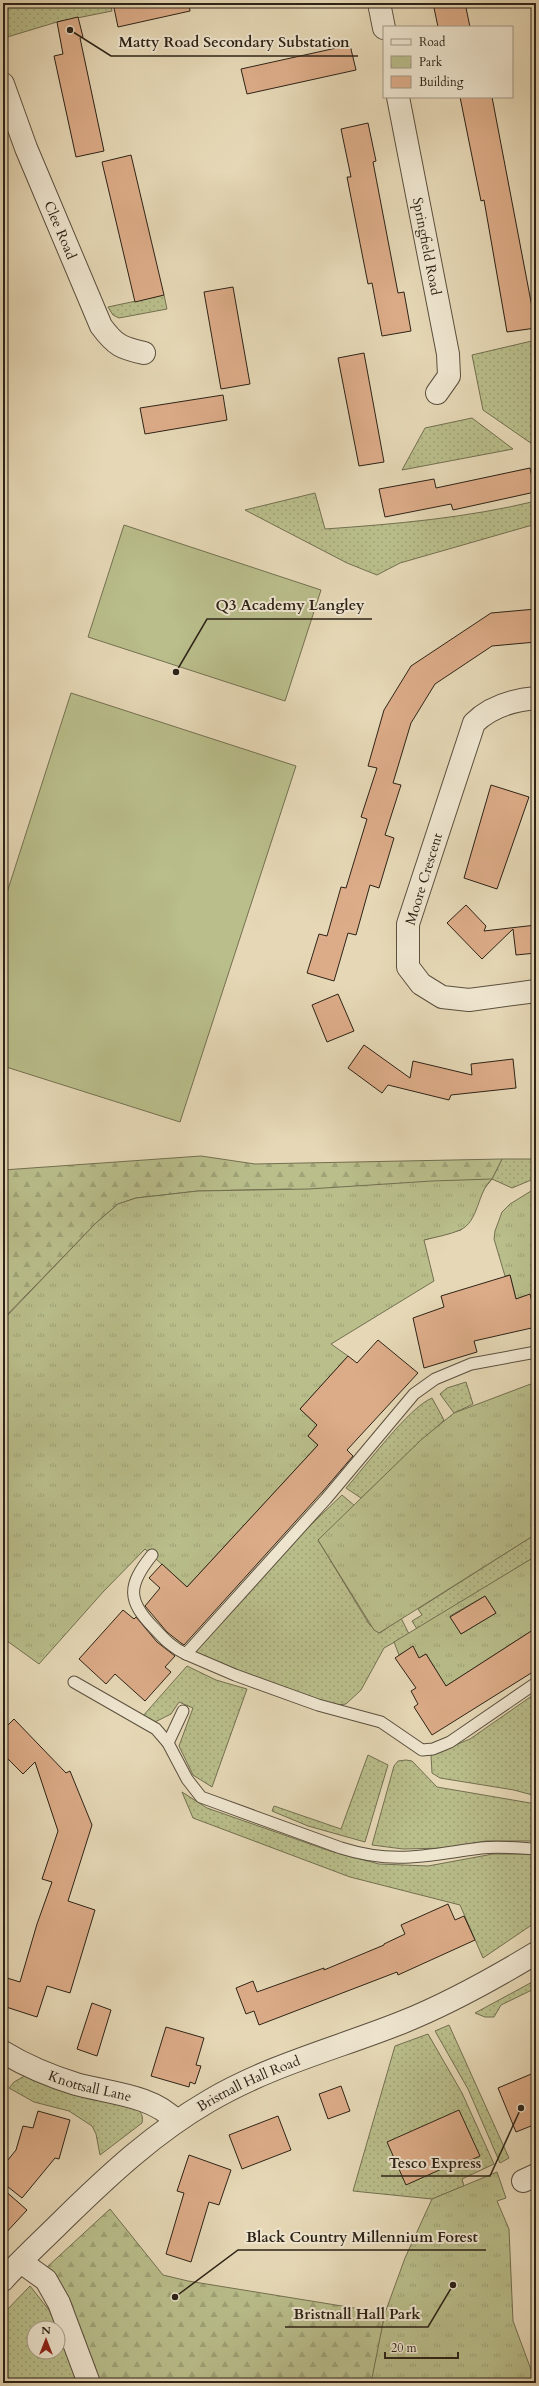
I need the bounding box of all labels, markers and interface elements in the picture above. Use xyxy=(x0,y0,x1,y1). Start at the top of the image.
legend xyxy=(383,26,513,98)
callout: Matty Road Secondary Substation xyxy=(111,29,358,56)
text: Matty Road Secondary Substation xyxy=(118,32,350,52)
text: Road xyxy=(419,34,446,50)
text: Park xyxy=(419,54,443,70)
text: Building xyxy=(419,74,464,90)
street label: Springfield Road xyxy=(408,196,446,297)
street label: Clee Road xyxy=(40,198,81,263)
callout: Q3 Academy Langley xyxy=(207,592,372,619)
text: Q3 Academy Langley xyxy=(215,595,365,615)
street label: Moore Crescent xyxy=(401,830,447,927)
street label: Bristnall Hall Road xyxy=(193,2051,303,2116)
street label: Knottsall Lane xyxy=(46,2066,134,2106)
callout: Tesco Express xyxy=(381,2149,490,2176)
text: Tesco Express xyxy=(389,2153,481,2173)
callout: Black Country Millennium Forest xyxy=(238,2223,486,2250)
text: Black Country Millennium Forest xyxy=(246,2227,479,2247)
callout: Bristnall Hall Park xyxy=(285,2300,428,2327)
text: Bristnall Hall Park xyxy=(293,2304,421,2324)
north arrow xyxy=(26,2320,66,2360)
text: N xyxy=(41,2323,51,2338)
scale bar xyxy=(385,2334,458,2360)
text: 20 m xyxy=(391,2340,418,2356)

